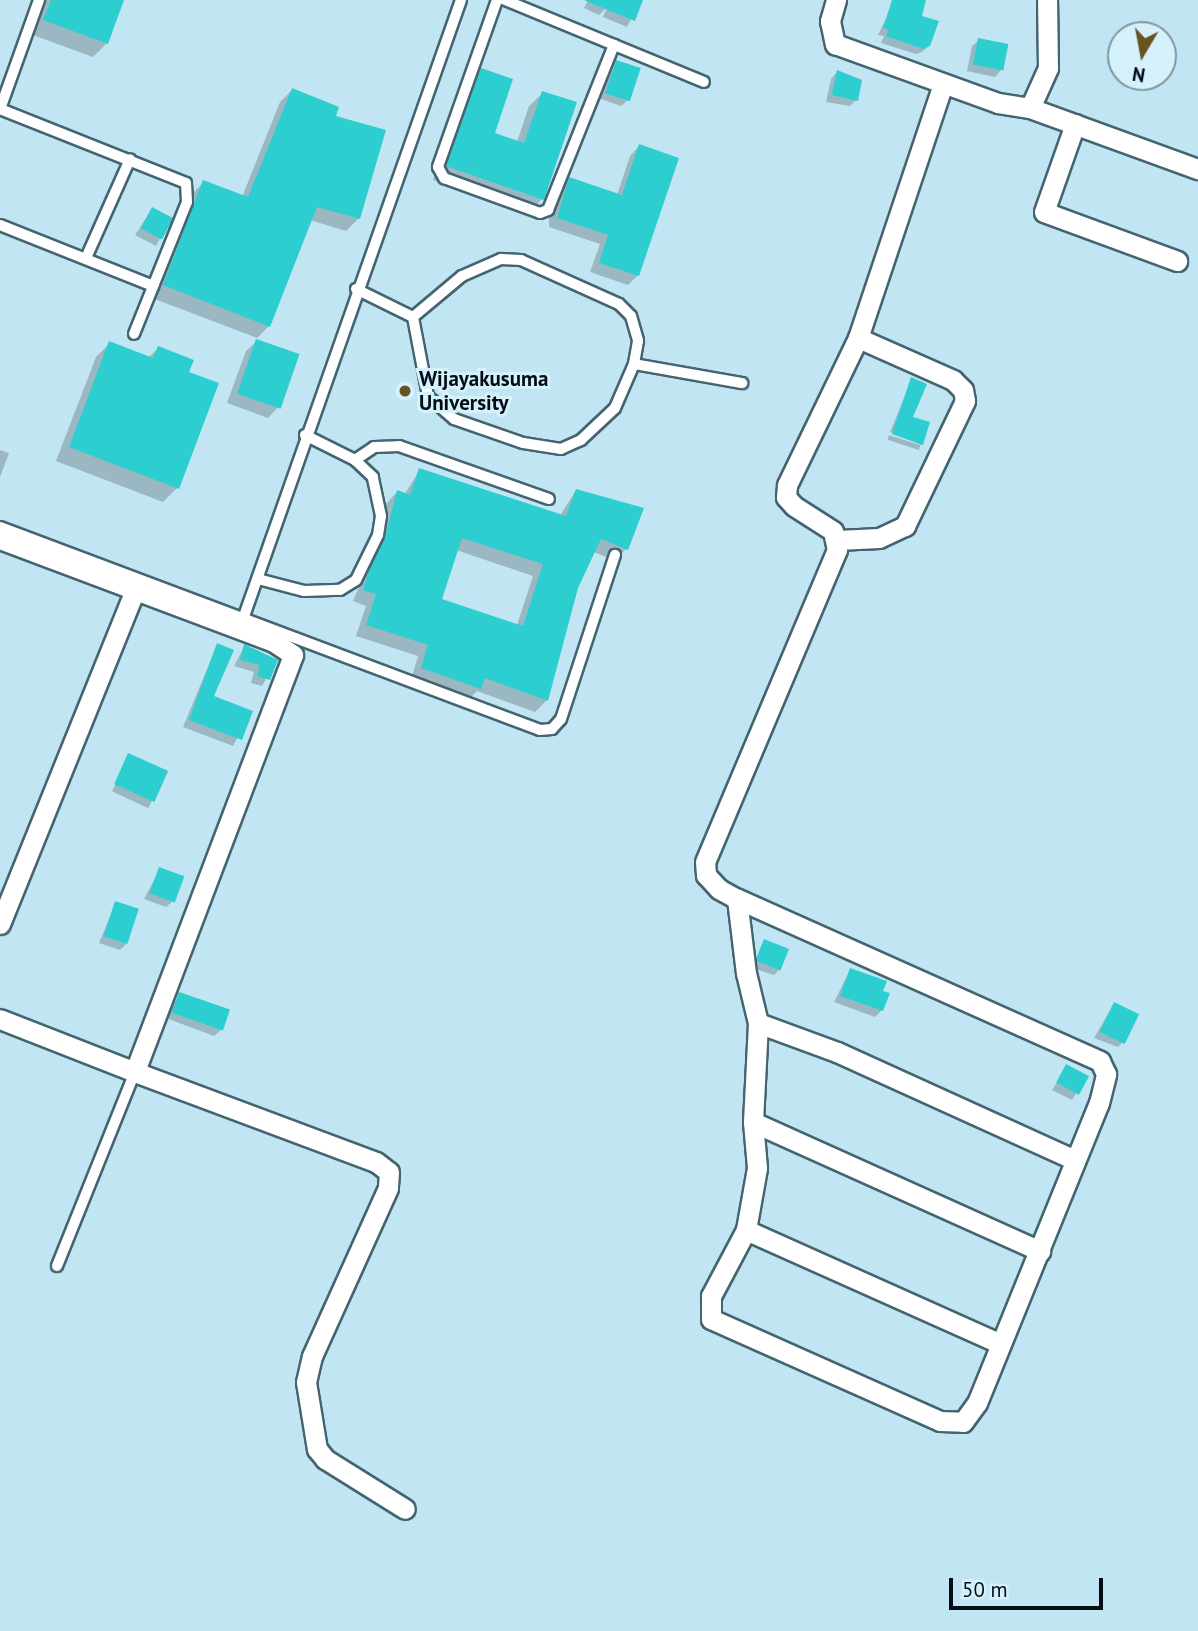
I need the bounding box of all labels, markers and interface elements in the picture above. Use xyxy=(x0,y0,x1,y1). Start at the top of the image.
north arrow xyxy=(1107,21,1177,91)
text: N xyxy=(1130,62,1147,88)
place label: Wijayakusuma University xyxy=(419,366,548,416)
marker: Wijayakusuma University xyxy=(397,383,413,399)
scale bar xyxy=(953,1564,1107,1608)
text: 50 m xyxy=(962,1576,1008,1603)

